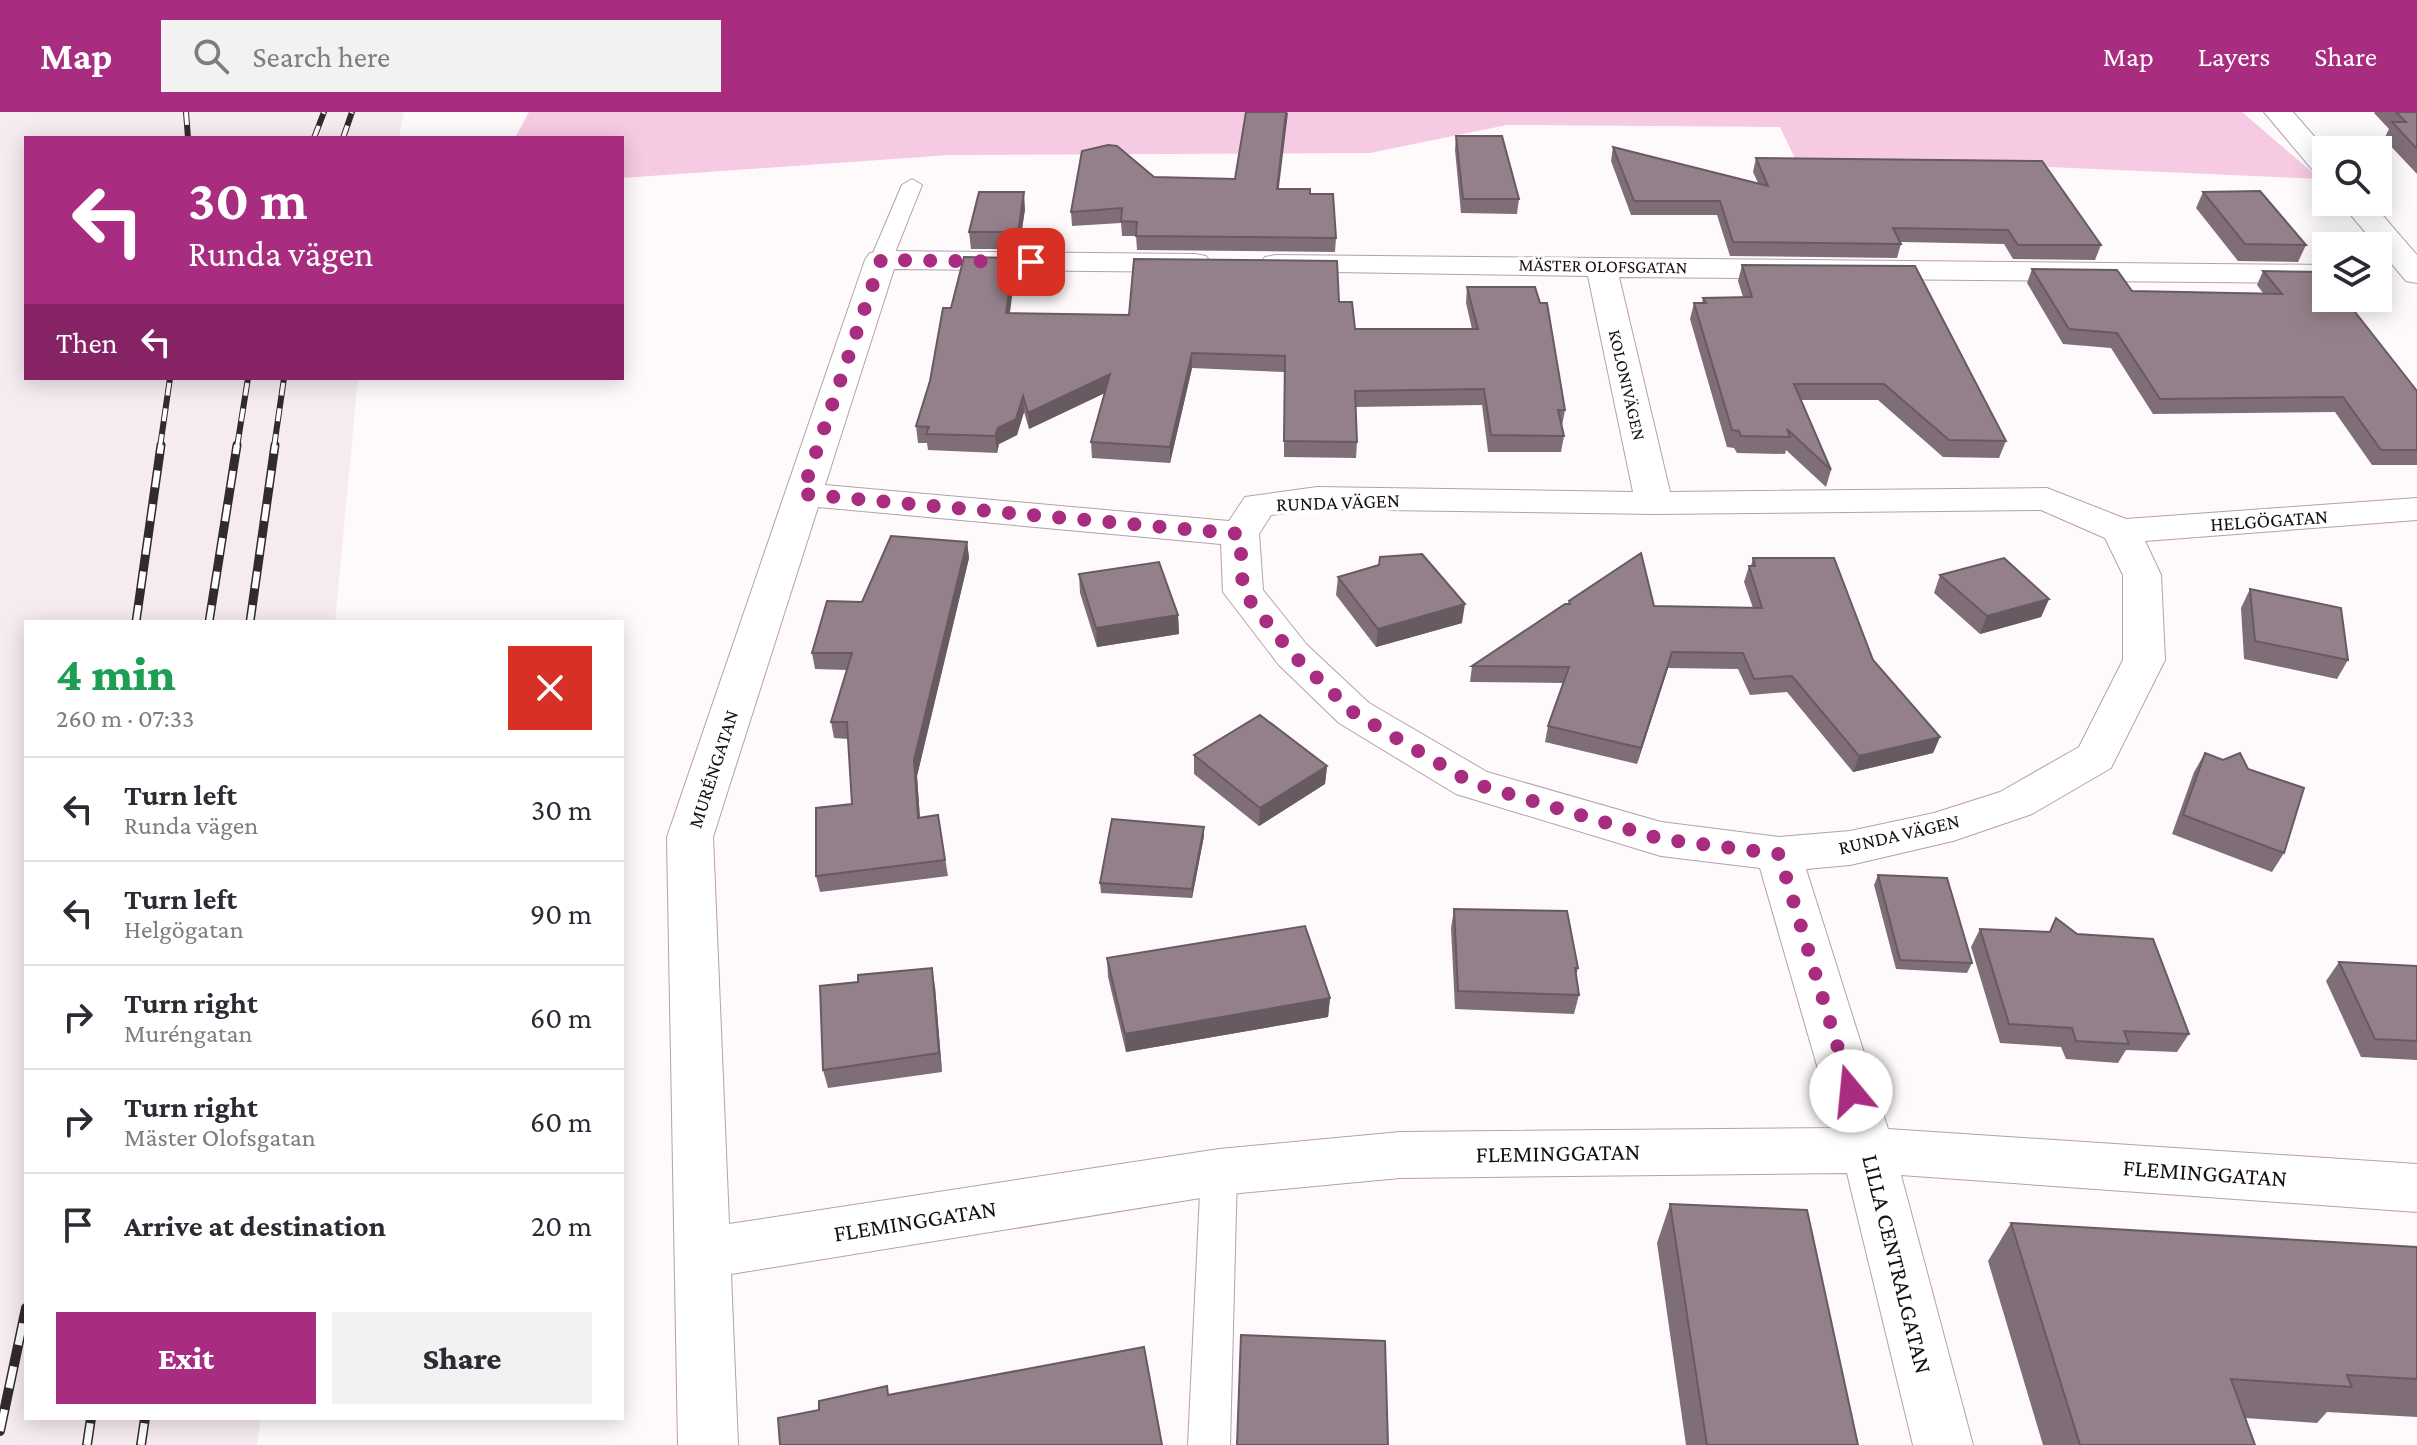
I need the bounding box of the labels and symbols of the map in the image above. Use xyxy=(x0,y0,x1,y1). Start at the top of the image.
pin xyxy=(997,228,1065,296)
street label: MÄSTER OLOFSGATAN xyxy=(1518,255,1688,277)
street label: KOLONIVÄGEN xyxy=(1605,328,1650,443)
street label: RUNDA VÄGEN xyxy=(1276,489,1400,515)
street label: HELGÖGATAN xyxy=(2209,505,2329,535)
street label: MURÉNGATAN xyxy=(684,707,742,831)
street label: RUNDA VÄGEN xyxy=(1836,809,1962,859)
position arrow xyxy=(1809,1049,1893,1133)
street label: FLEMINGGATAN xyxy=(1475,1138,1641,1167)
street label: LILLA CENTRALGATAN xyxy=(1857,1151,1938,1376)
street label: FLEMINGGATAN xyxy=(2122,1153,2288,1192)
street label: FLEMINGGATAN xyxy=(831,1194,998,1247)

